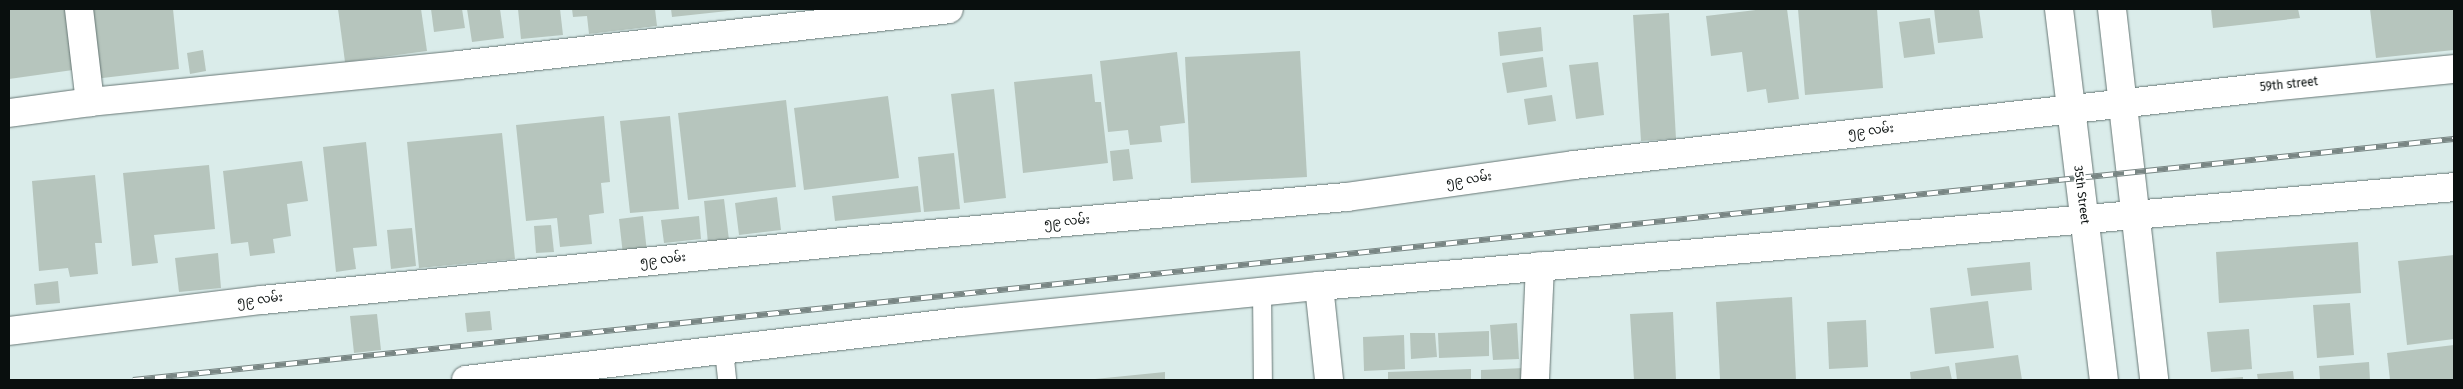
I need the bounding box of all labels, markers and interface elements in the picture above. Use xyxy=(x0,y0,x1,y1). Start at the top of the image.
street label: 59th street xyxy=(2259,75,2319,95)
street label: ၅၉ လမ်း xyxy=(1848,121,1894,141)
street label: 35th Street xyxy=(2070,165,2092,225)
street label: ၅၉ လမ်း xyxy=(1445,170,1493,190)
street label: ၅၉ လမ်း xyxy=(1044,213,1090,231)
street label: ၅၉ လမ်း xyxy=(640,250,686,270)
street label: ၅၉ လမ်း xyxy=(237,290,283,310)

